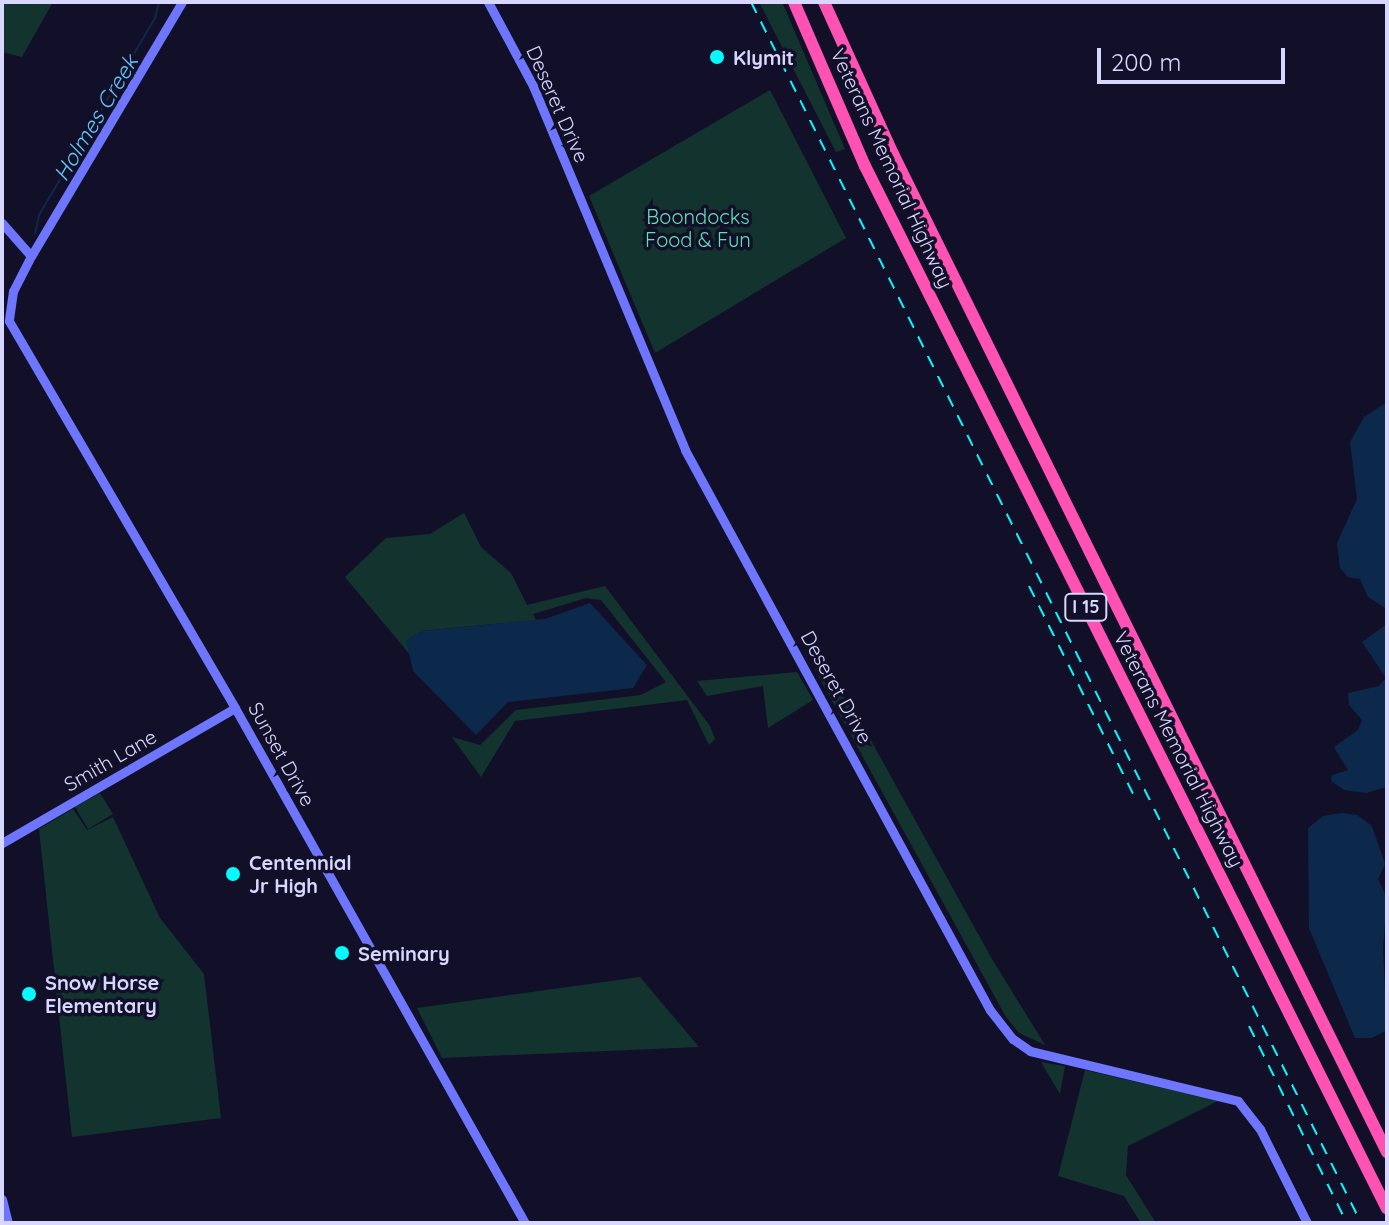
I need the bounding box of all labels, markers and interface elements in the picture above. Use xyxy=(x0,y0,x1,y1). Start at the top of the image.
scale bar xyxy=(1101,32,1289,82)
street label: Deseret Drive xyxy=(522,42,594,166)
street label: Veterans Memorial Highway xyxy=(826,44,958,292)
place label: Klymit xyxy=(733,45,794,69)
text: 200 m xyxy=(1111,47,1181,77)
marker: Klymit xyxy=(708,48,726,66)
water label: Holmes Creek xyxy=(48,50,144,186)
park label: Boondocks Food & Fun xyxy=(645,205,751,252)
road number: I 15 xyxy=(1064,593,1108,621)
street label: Deseret Drive xyxy=(796,626,878,748)
street label: Veterans Memorial Highway xyxy=(1109,627,1249,871)
street label: Sunset Drive xyxy=(244,698,320,810)
street label: Smith Lane xyxy=(59,724,161,796)
place label: Centennial Jr High xyxy=(249,850,352,897)
marker: Centennial Jr High xyxy=(224,865,242,883)
place label: Seminary xyxy=(358,941,450,965)
marker: Seminary xyxy=(333,944,351,962)
place label: Snow Horse Elementary xyxy=(45,970,159,1017)
marker: Snow Horse Elementary xyxy=(20,985,38,1003)

